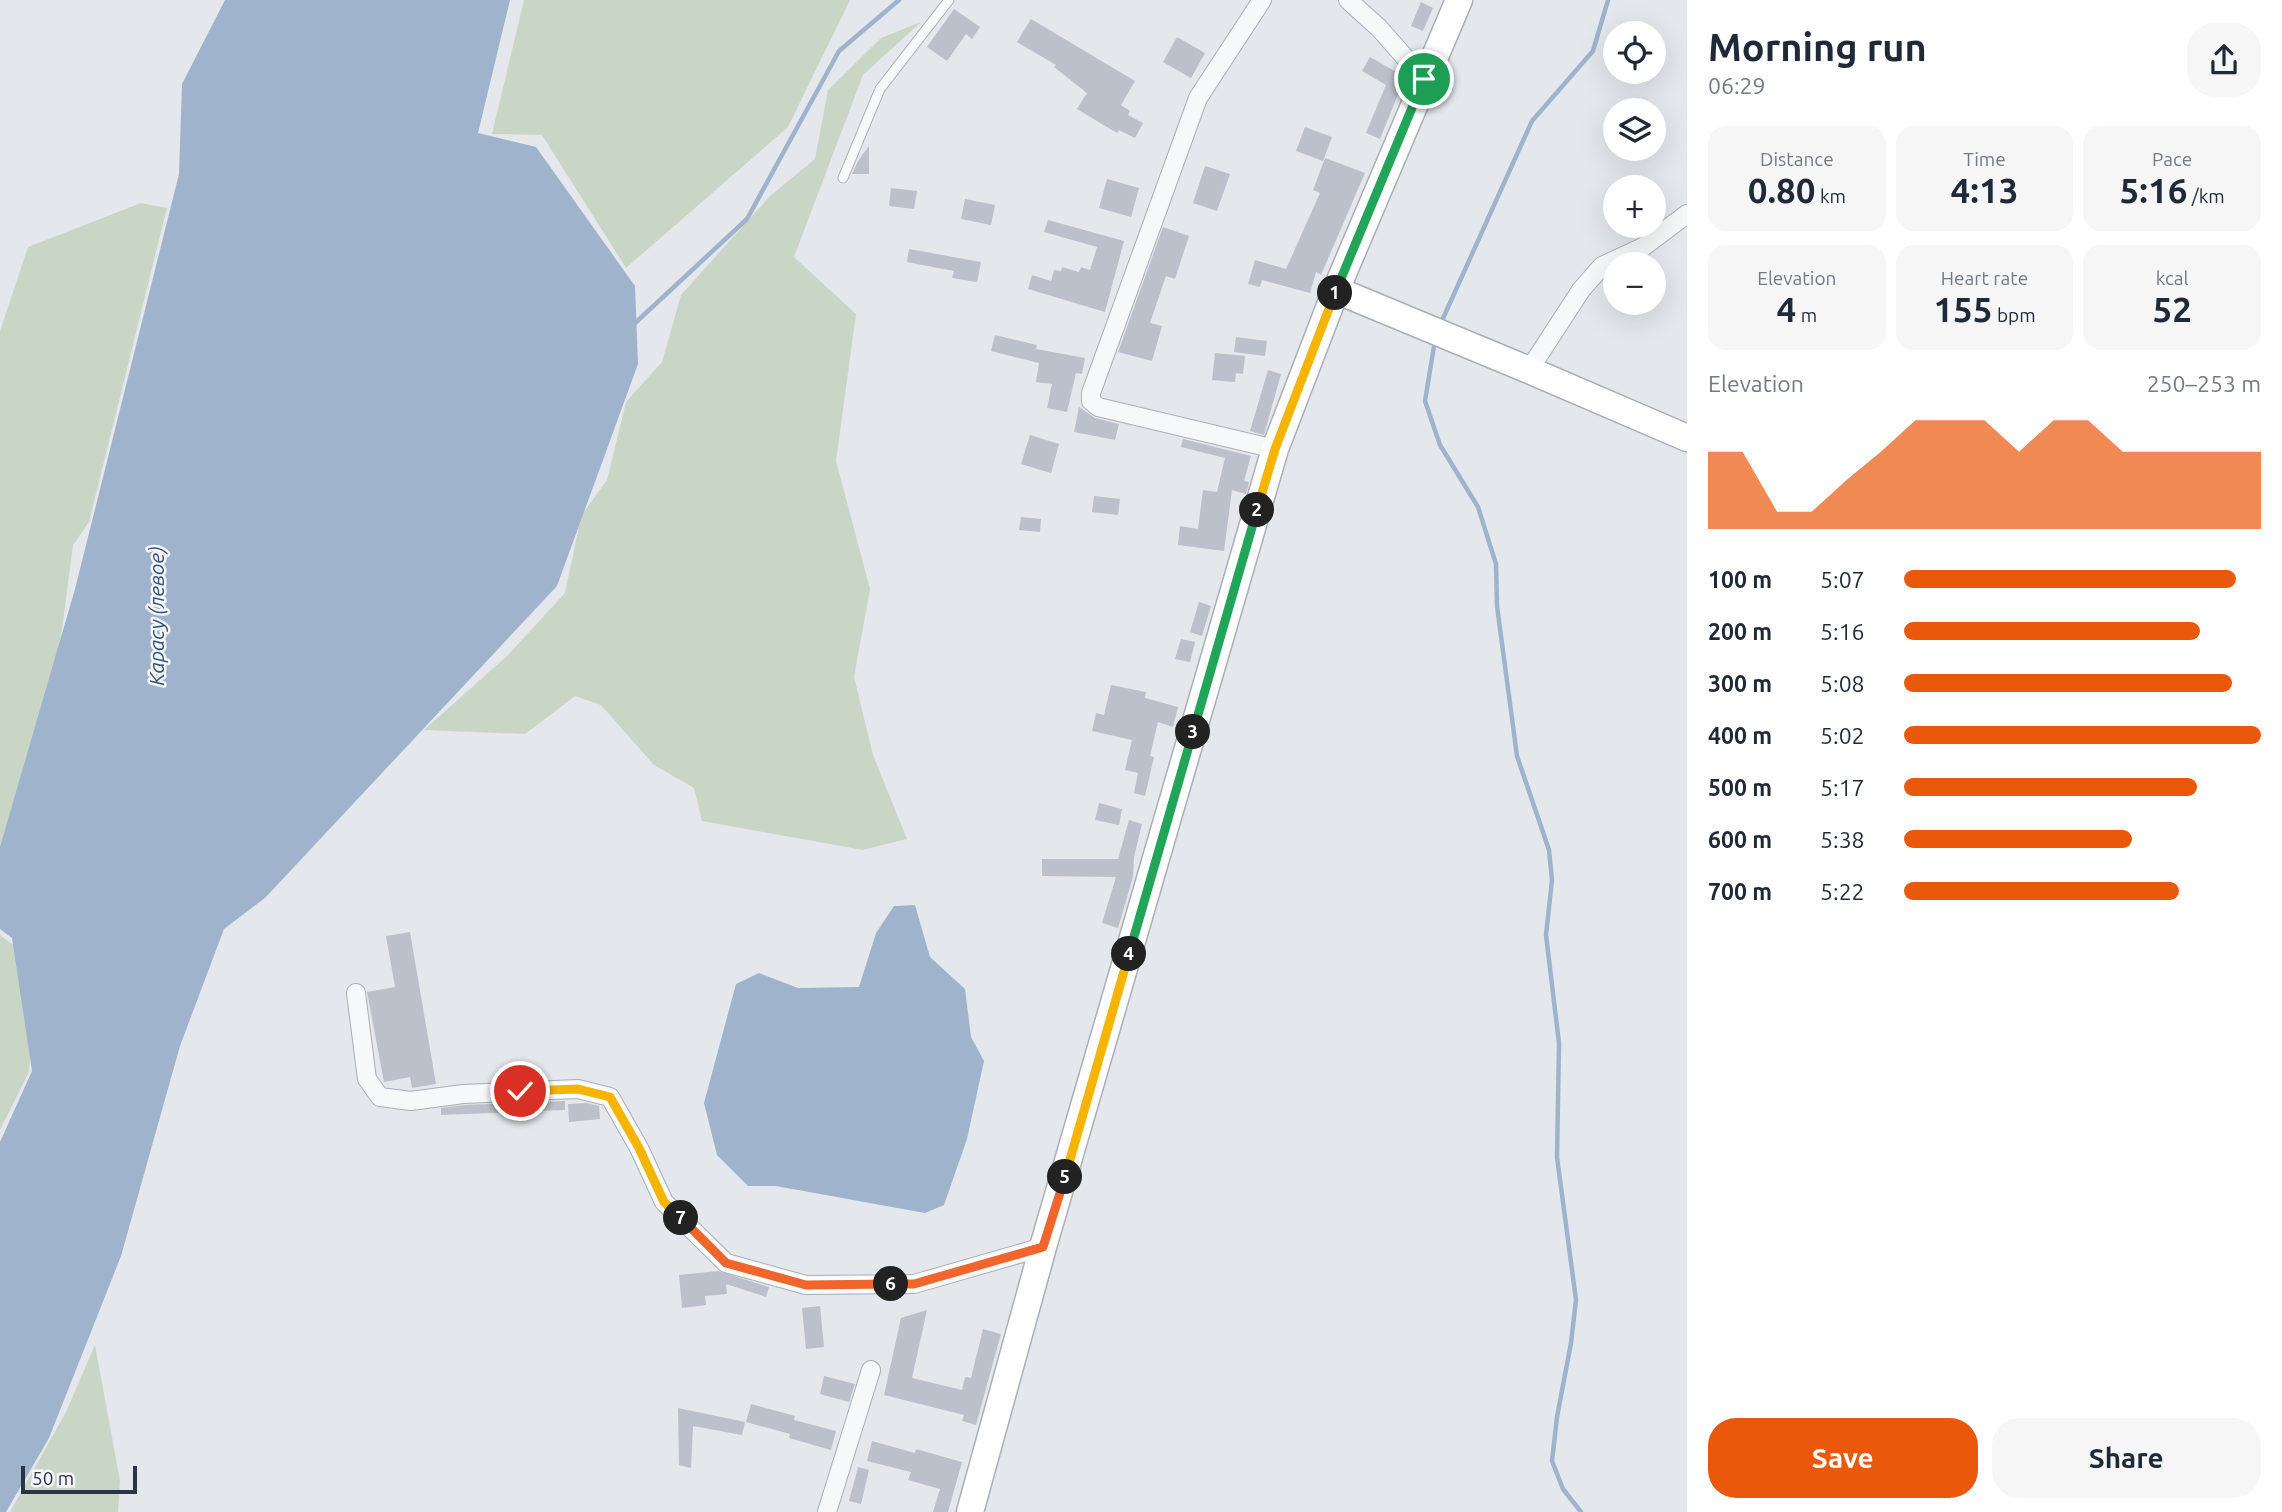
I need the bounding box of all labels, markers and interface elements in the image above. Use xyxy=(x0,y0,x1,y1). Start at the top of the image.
map controls xyxy=(1603,21,1666,315)
button: locate xyxy=(1603,21,1666,84)
button: share xyxy=(2187,23,2261,97)
text: Morning run xyxy=(1708,26,1927,68)
pin xyxy=(1394,49,1454,109)
icon: arrive xyxy=(1405,60,1443,98)
text: 06:29 xyxy=(1708,73,1766,98)
button: layers xyxy=(1603,98,1666,161)
text: Distance xyxy=(1760,148,1834,170)
text: Time xyxy=(1963,148,2006,170)
text: Pace xyxy=(2152,148,2192,170)
text: 0.80 xyxy=(1748,170,1816,210)
text: 4:13 xyxy=(1951,170,2018,210)
text: 5:16 xyxy=(2120,170,2187,210)
button: + xyxy=(1603,175,1666,238)
text: km xyxy=(1816,185,1846,207)
text: /km xyxy=(2187,185,2225,207)
button: − xyxy=(1603,252,1666,315)
text: Elevation xyxy=(1757,267,1836,289)
text: Heart rate xyxy=(1941,267,2028,289)
text: kcal xyxy=(2156,267,2189,289)
pin: 1 xyxy=(1318,276,1352,310)
text: 1 xyxy=(1329,281,1340,303)
text: 4 xyxy=(1777,289,1796,329)
text: 155 xyxy=(1933,289,1993,329)
text: 52 xyxy=(2152,289,2192,329)
text: m xyxy=(1796,304,1817,326)
text: bpm xyxy=(1993,304,2036,326)
text: Elevation xyxy=(1708,371,1804,396)
text: 250–253 m xyxy=(2147,371,2261,396)
pin: 2 xyxy=(1240,492,1274,528)
text: 2 xyxy=(1251,498,1262,520)
water label: Карасу (левое) xyxy=(144,546,168,686)
text: 100 m xyxy=(1708,567,1772,592)
text: 5:07 xyxy=(1820,567,1865,592)
text: 200 m xyxy=(1708,619,1772,644)
text: 5:16 xyxy=(1820,619,1865,644)
text: 300 m xyxy=(1708,671,1772,696)
text: 5:08 xyxy=(1820,671,1865,696)
pin: 3 xyxy=(1176,714,1210,750)
text: 3 xyxy=(1187,720,1198,742)
text: 400 m xyxy=(1708,723,1772,748)
text: 5:02 xyxy=(1820,723,1865,748)
text: 500 m xyxy=(1708,775,1772,800)
text: 5:17 xyxy=(1820,775,1865,800)
text: 600 m xyxy=(1708,827,1772,852)
text: 5:38 xyxy=(1820,827,1865,852)
text: 700 m xyxy=(1708,879,1772,904)
text: 5:22 xyxy=(1820,879,1865,904)
pin: 4 xyxy=(1112,936,1146,972)
text: 4 xyxy=(1123,942,1134,964)
pin xyxy=(490,1061,550,1121)
icon: check xyxy=(501,1072,539,1110)
pin: 5 xyxy=(1048,1160,1082,1194)
text: 5 xyxy=(1059,1165,1070,1187)
pin: 7 xyxy=(664,1200,698,1236)
text: 7 xyxy=(675,1206,686,1228)
pin: 6 xyxy=(874,1266,908,1302)
text: 6 xyxy=(885,1272,896,1294)
button: Save xyxy=(1708,1418,1978,1498)
button: Share xyxy=(1992,1418,2261,1498)
scale bar xyxy=(21,1463,136,1495)
text: 50 m xyxy=(32,1467,74,1489)

